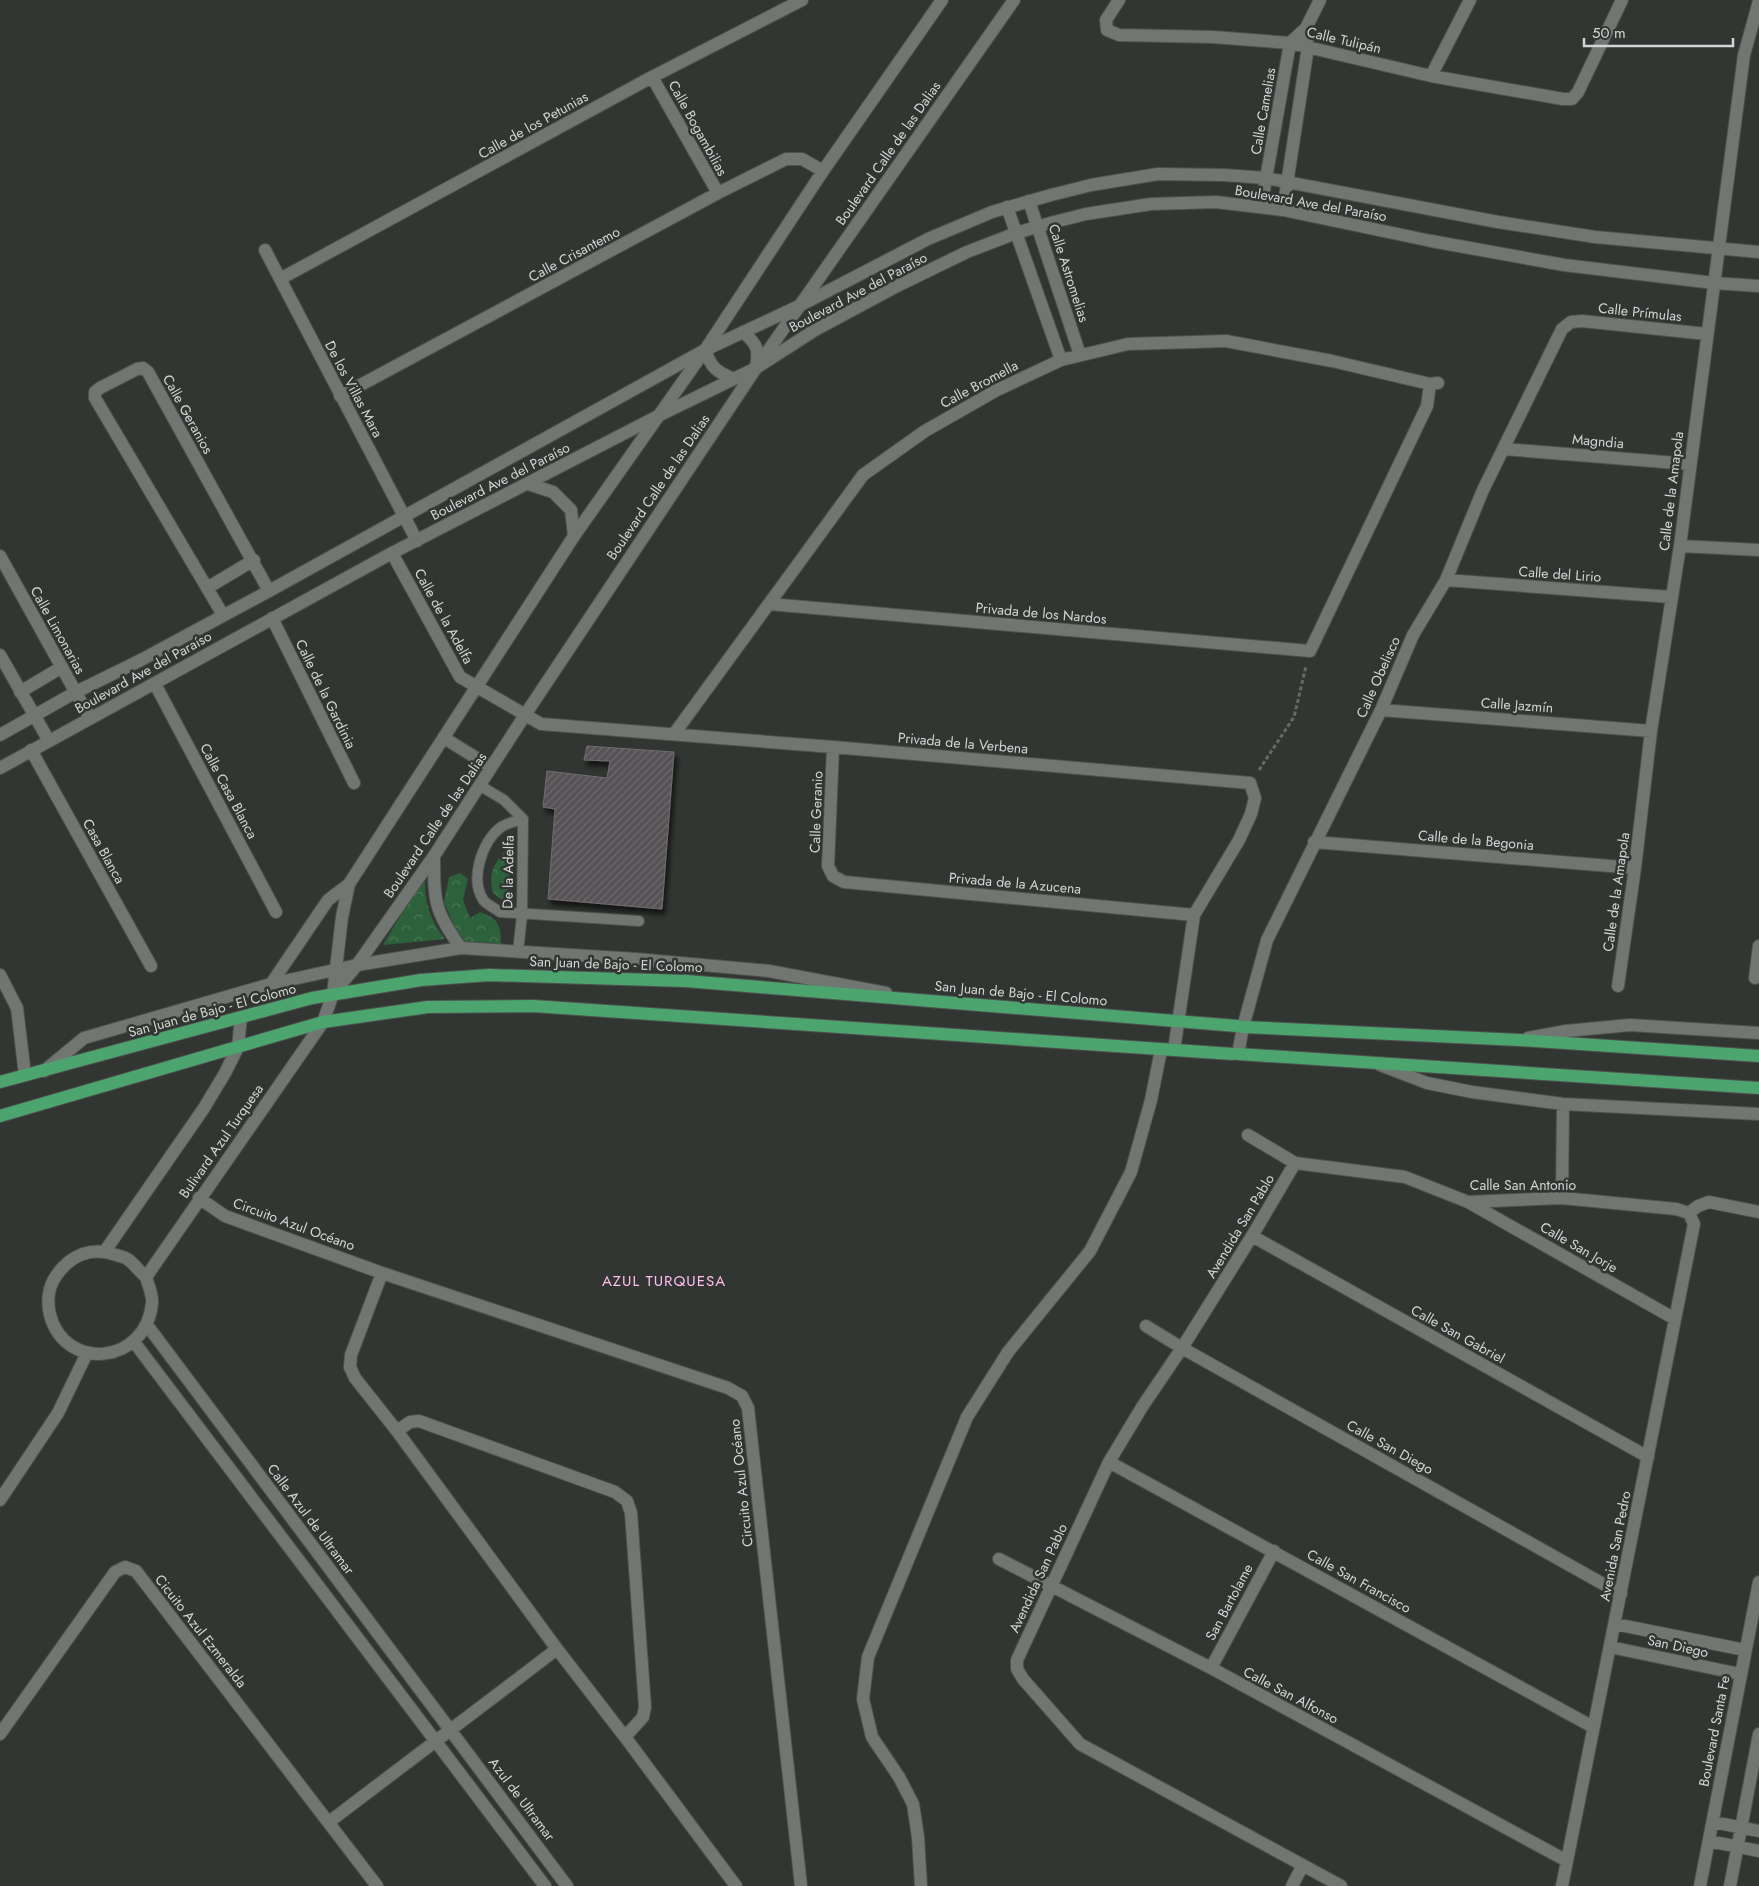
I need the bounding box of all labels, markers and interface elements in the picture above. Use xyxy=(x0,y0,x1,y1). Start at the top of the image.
scale bar xyxy=(1584,15,1733,47)
street label: Calle Tulipán xyxy=(1305,22,1383,58)
text: 50 m xyxy=(1592,22,1626,44)
street label: Calle Camelias xyxy=(1246,66,1281,156)
street label: Calle Bogambilias xyxy=(664,77,733,180)
street label: Boulevard Calle de las Dalias xyxy=(831,77,946,229)
street label: Calle de los Petunias xyxy=(474,86,592,164)
street label: Boulevard Ave del Paraíso xyxy=(1233,180,1389,226)
street label: Calle Crisantemo xyxy=(525,221,624,287)
street label: Calle Astromelias xyxy=(1044,221,1094,325)
street label: Boulevard Ave del Paraíso xyxy=(785,247,931,337)
street label: Calle Prímulas xyxy=(1597,298,1683,326)
street label: De los Villas Mara xyxy=(320,337,388,441)
street label: Calle Bromella xyxy=(937,355,1021,413)
street label: Calle Geranios xyxy=(158,371,218,458)
street label: Boulevard Calle de las Dalias xyxy=(602,410,715,564)
street label: Magndia xyxy=(1571,429,1625,453)
street label: Calle de la Amapola xyxy=(1654,430,1688,552)
street label: Boulevard Ave del Paraíso xyxy=(427,437,573,525)
street label: Calle del Lirio xyxy=(1518,561,1602,587)
street label: Calle de la Adelfa xyxy=(410,565,478,667)
street label: Calle Limonarias xyxy=(26,582,91,678)
street label: Privada de los Nardos xyxy=(975,597,1108,629)
street label: Boulevard Ave del Paraíso xyxy=(71,626,215,718)
street label: Calle Obelisco xyxy=(1351,633,1405,721)
street label: Calle de la Gardinia xyxy=(291,636,361,752)
street label: Calle Jazmín xyxy=(1480,692,1554,718)
street label: Privada de la Verbena xyxy=(897,727,1029,759)
street label: Calle Casa Blanca xyxy=(195,740,263,842)
street label: Boulevard Calle de las Dalias xyxy=(379,748,492,902)
street label: Calle Geranio xyxy=(805,770,827,854)
street label: Casa Blanca xyxy=(78,815,130,887)
street label: Calle de la Begonia xyxy=(1417,825,1535,855)
street label: Calle de la Amapola xyxy=(1598,831,1634,953)
street label: De la Adelfa xyxy=(497,835,519,909)
street label: Privada de la Azucena xyxy=(948,867,1082,899)
street label: San Juan de Bajo - El Colomo xyxy=(529,951,703,977)
street label: San Juan de Bajo - El Colomo xyxy=(934,975,1108,1011)
street label: San Juan de Bajo - El Colomo xyxy=(126,978,299,1042)
street label: Bulivard Azul Turquesa xyxy=(174,1080,268,1202)
street label: Avendida San Pablo xyxy=(1201,1170,1279,1282)
street label: Calle San Antonio xyxy=(1470,1175,1577,1195)
street label: Circuito Azul Océano xyxy=(230,1193,358,1255)
street label: Calle San Jorje xyxy=(1536,1217,1622,1277)
district label: AZUL TURQUESA xyxy=(602,1270,726,1292)
street label: Calle San Gabriel xyxy=(1407,1300,1509,1368)
street label: Calle San Diego xyxy=(1343,1415,1437,1479)
street label: Circuito Azul Océano xyxy=(724,1418,758,1548)
street label: Calle Azul de Ultramar xyxy=(263,1460,359,1579)
street label: Avenida San Pedro xyxy=(1594,1489,1636,1603)
street label: Avendida San Pablo xyxy=(1004,1520,1072,1636)
street label: Calle San Francisco xyxy=(1303,1544,1415,1618)
street label: San Bartolame xyxy=(1200,1560,1258,1644)
street label: Cicuito Azul Ezmeralda xyxy=(150,1570,252,1692)
street label: San Diego xyxy=(1646,1630,1711,1662)
street label: Calle San Alfonso xyxy=(1240,1662,1342,1729)
street label: Boulevard Santa Fe xyxy=(1693,1674,1735,1788)
street label: Azul de Ultramar xyxy=(484,1753,560,1845)

